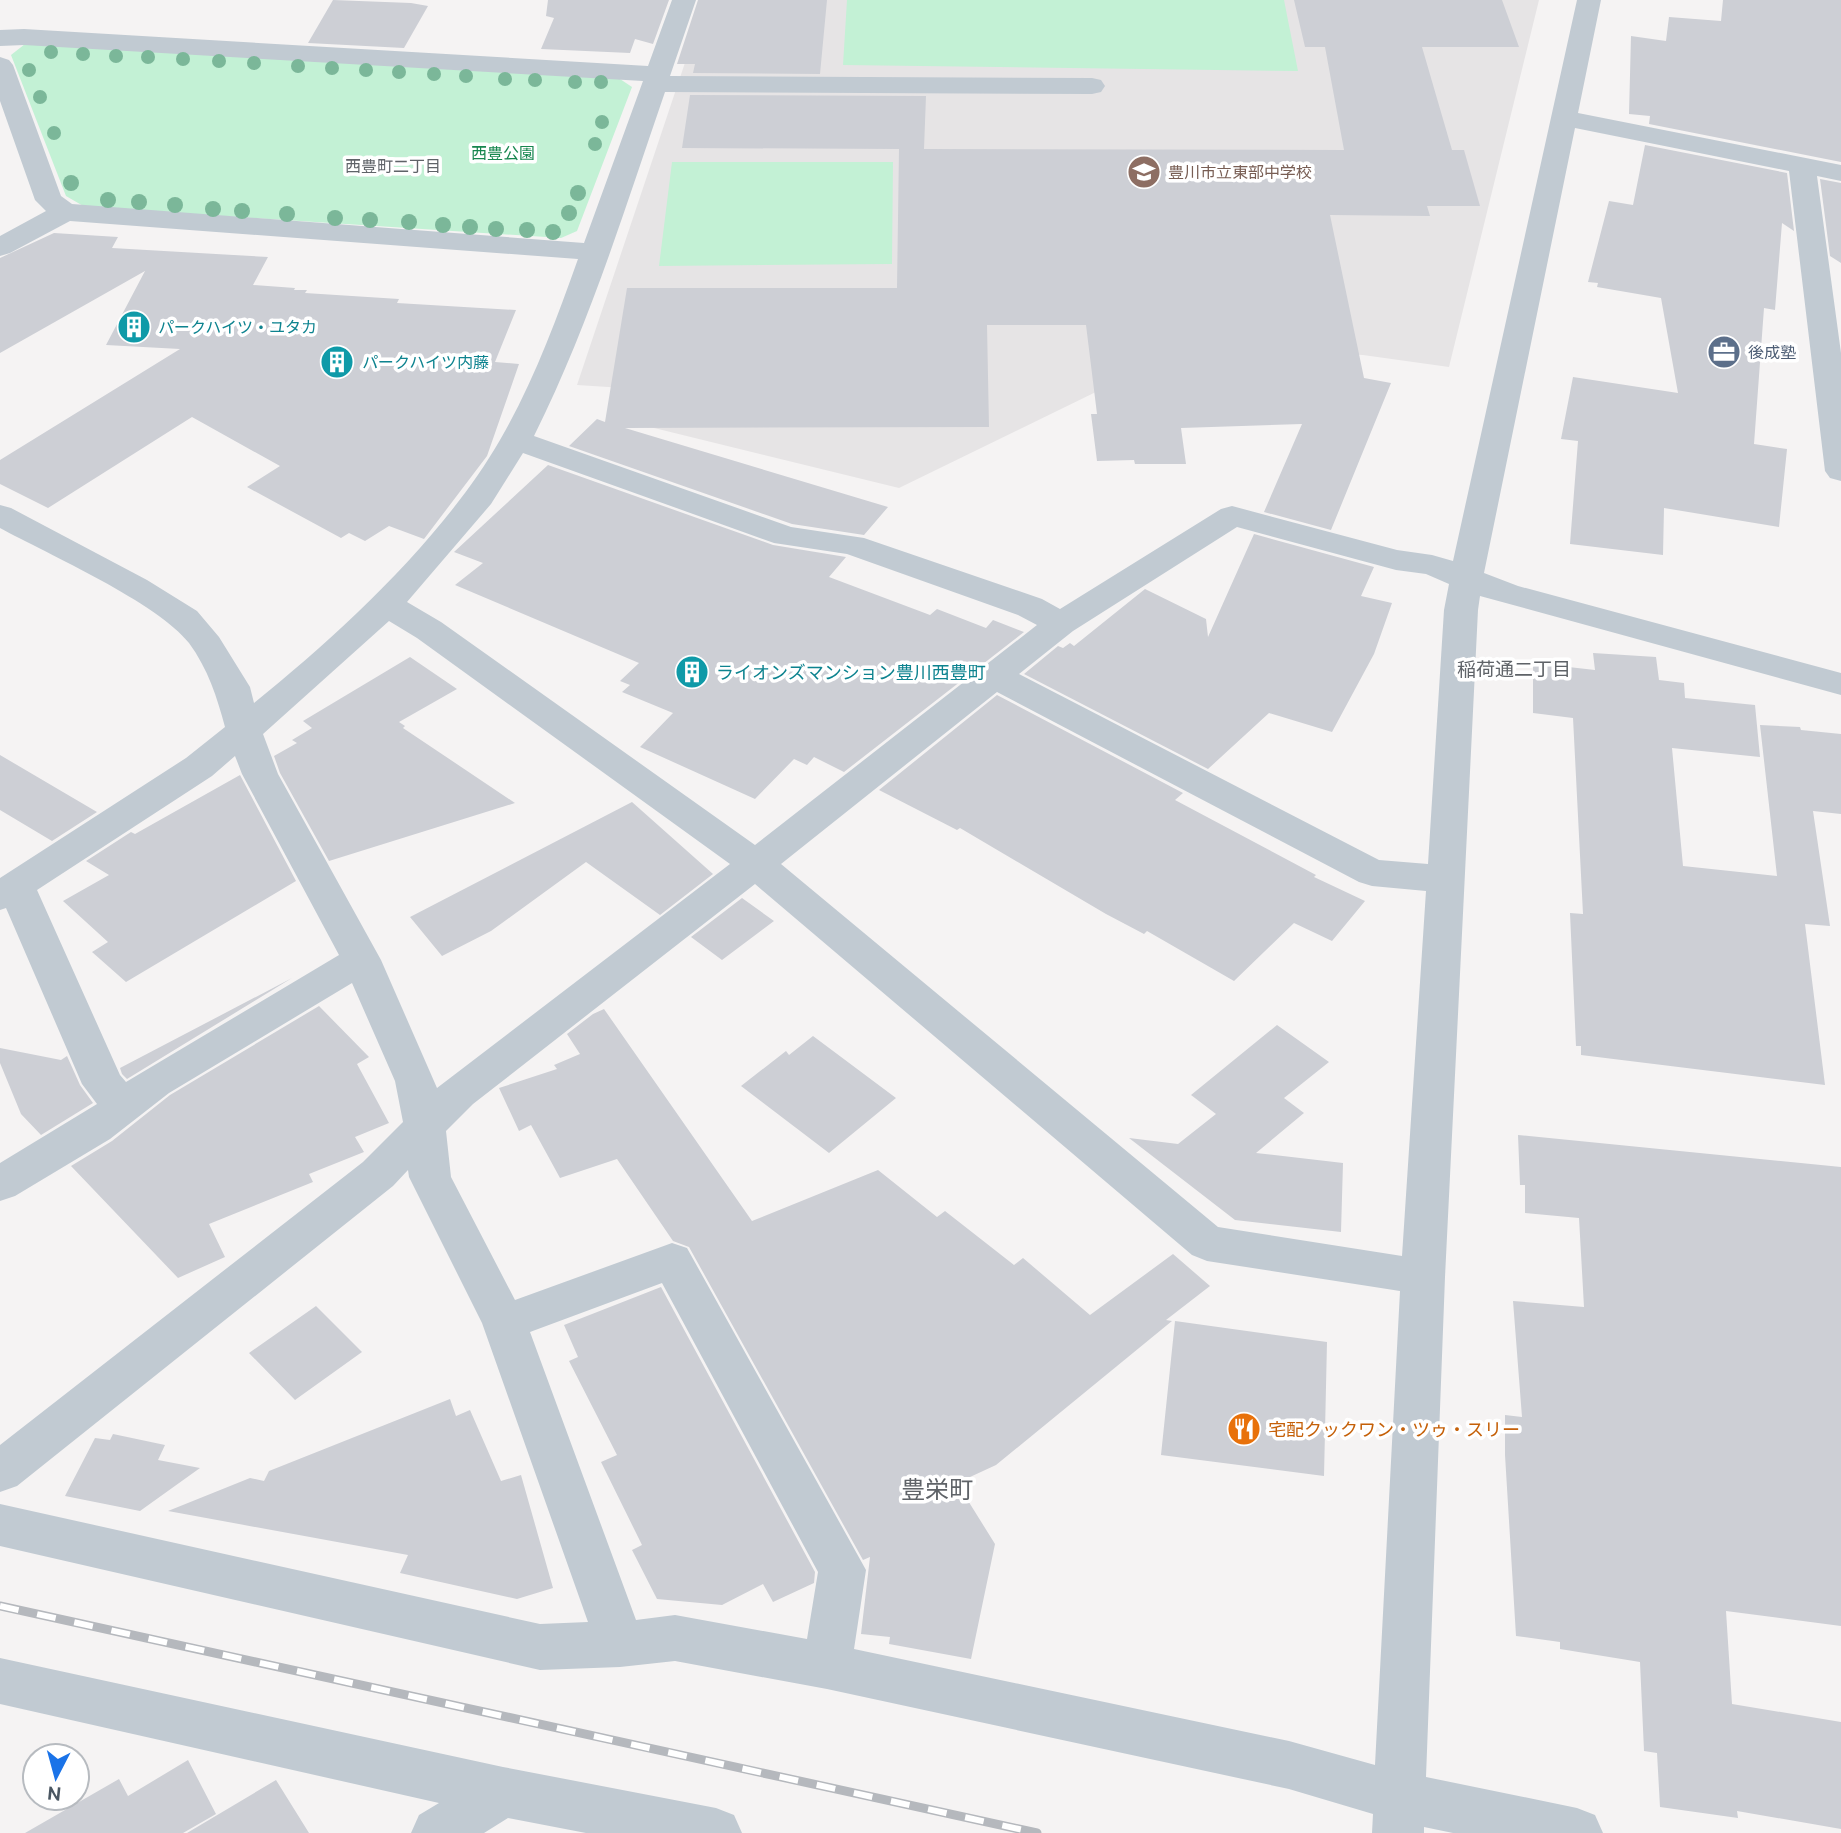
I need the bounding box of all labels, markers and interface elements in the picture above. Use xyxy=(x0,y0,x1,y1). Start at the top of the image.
park label: 西豊公園 xyxy=(471,144,535,162)
school or university icon: 豊川市立東部中学校 xyxy=(1125,153,1163,191)
district label: 西豊町二丁目 xyxy=(345,157,441,175)
place label: 豊川市立東部中学校 xyxy=(1168,163,1312,181)
building icon: パークハイツ・ユタカ xyxy=(115,308,153,346)
place label: パークハイツ・ユタカ xyxy=(158,318,317,336)
office icon: 後成塾 xyxy=(1705,333,1743,371)
building icon: パークハイツ内藤 xyxy=(318,343,356,381)
place label: 後成塾 xyxy=(1748,343,1796,361)
place label: パークハイツ内藤 xyxy=(362,353,489,371)
building icon: ライオンズマンション豊川西豊町 xyxy=(673,653,711,691)
district label: 稲荷通二丁目 xyxy=(1457,658,1571,680)
place label: ライオンズマンション豊川西豊町 xyxy=(716,662,986,682)
restaurant icon: 宅配クックワン・ツゥ・スリー xyxy=(1225,1410,1263,1448)
place label: 宅配クックワン・ツゥ・スリー xyxy=(1268,1419,1520,1439)
district label: 豊栄町 xyxy=(901,1476,973,1503)
north arrow xyxy=(21,1742,91,1812)
text: N xyxy=(46,1782,62,1806)

